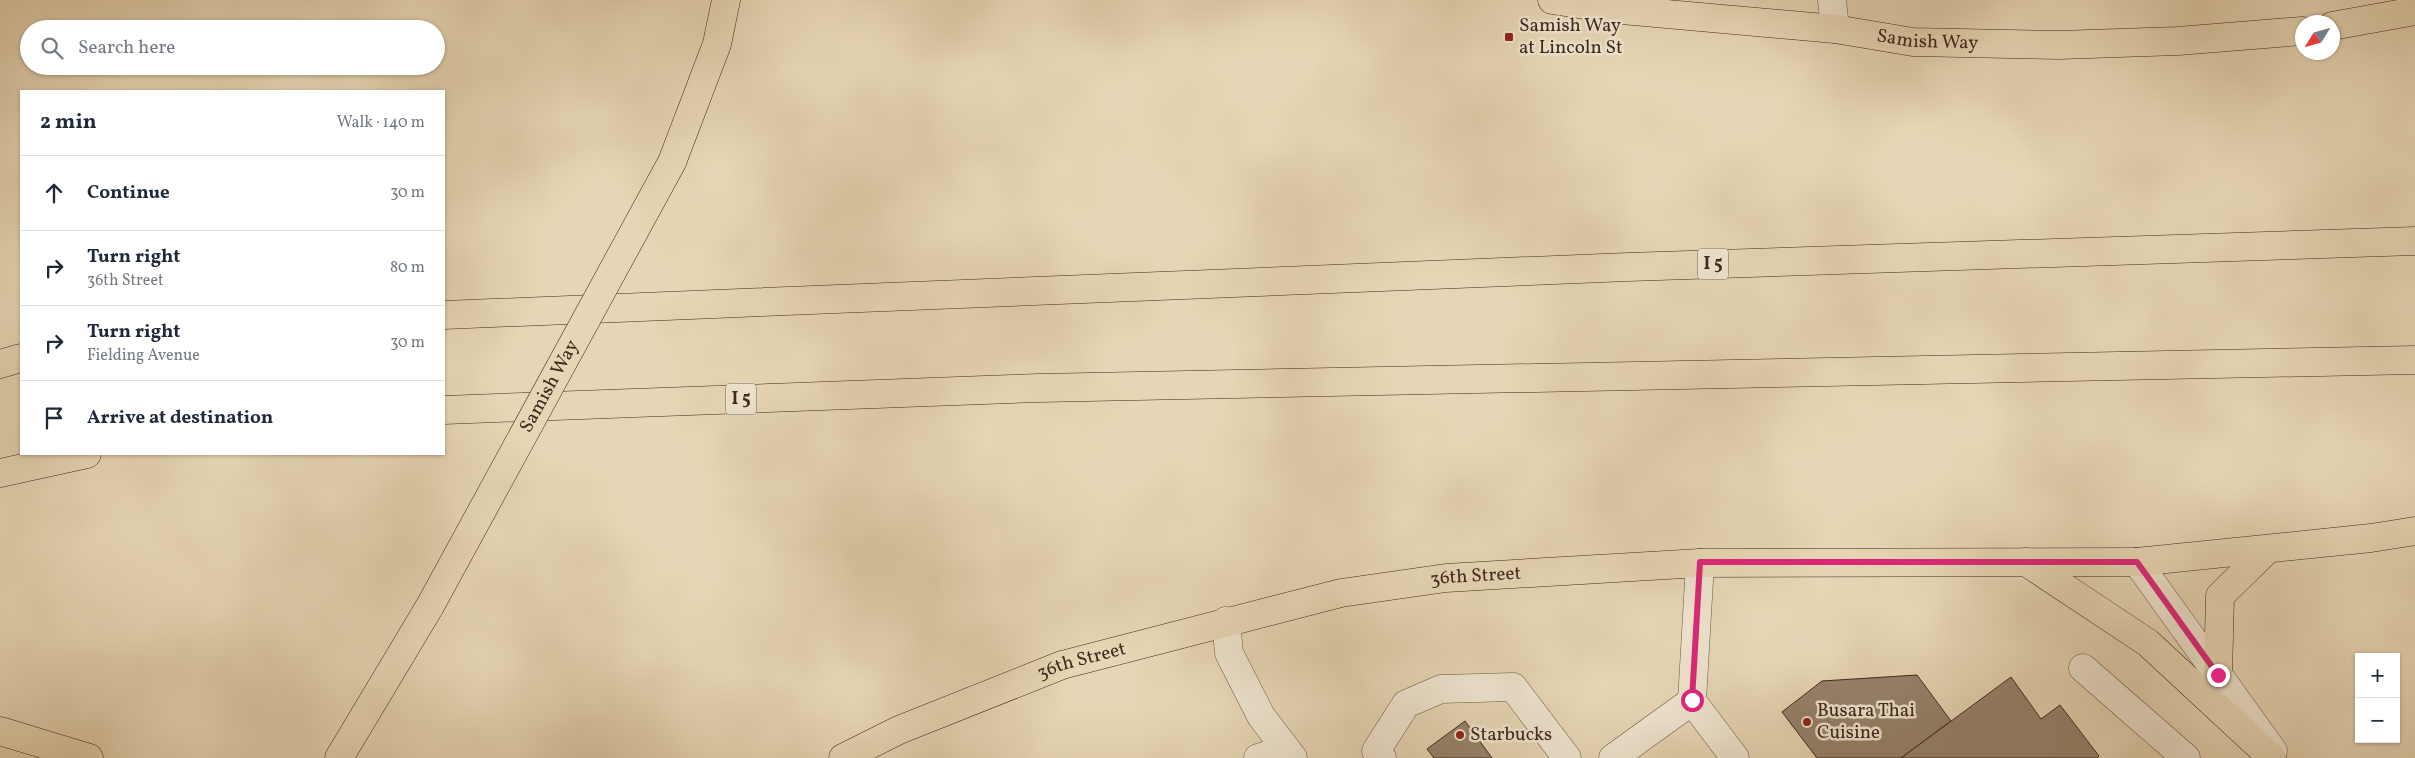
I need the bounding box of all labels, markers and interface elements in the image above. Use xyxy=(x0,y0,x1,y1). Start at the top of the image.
place label: Samish Way at Lincoln St xyxy=(1519,13,1623,61)
north arrow xyxy=(2295,15,2340,60)
search box xyxy=(20,20,445,75)
street label: Samish Way xyxy=(1875,23,1979,56)
marker: Samish Way at Lincoln St xyxy=(1503,31,1515,43)
icon: search xyxy=(38,34,66,62)
text: Search here xyxy=(78,35,175,61)
text: 2 min xyxy=(40,108,97,137)
text: Walk · 140 m xyxy=(337,112,425,134)
icon: ahead xyxy=(40,179,68,207)
text: Continue xyxy=(87,180,170,206)
text: 30 m xyxy=(390,182,425,204)
text: Turn right xyxy=(87,244,180,270)
road number: I 5 xyxy=(1698,248,1728,280)
icon: right xyxy=(40,254,68,282)
text: 80 m xyxy=(390,257,425,279)
text: 36th Street xyxy=(87,270,164,292)
text: Turn right xyxy=(87,319,180,345)
icon: right xyxy=(40,329,68,357)
text: 30 m xyxy=(390,332,425,354)
street label: Samish Way xyxy=(514,335,586,438)
text: Fielding Avenue xyxy=(87,345,200,367)
road number: I 5 xyxy=(726,384,756,414)
icon: arrive xyxy=(40,404,68,432)
text: Arrive at destination xyxy=(87,405,273,431)
street label: 36th Street xyxy=(1429,561,1522,593)
street label: 36th Street xyxy=(1033,636,1129,687)
map controls xyxy=(2355,653,2400,743)
button: + xyxy=(2355,653,2400,698)
route end xyxy=(2207,664,2230,687)
route start xyxy=(1681,689,1704,712)
place label: Busara Thai Cuisine xyxy=(1817,698,1915,746)
button: − xyxy=(2355,698,2400,743)
marker: Busara Thai Cuisine xyxy=(1801,716,1813,728)
place label: Starbucks xyxy=(1470,722,1552,748)
marker: Starbucks xyxy=(1454,729,1466,741)

